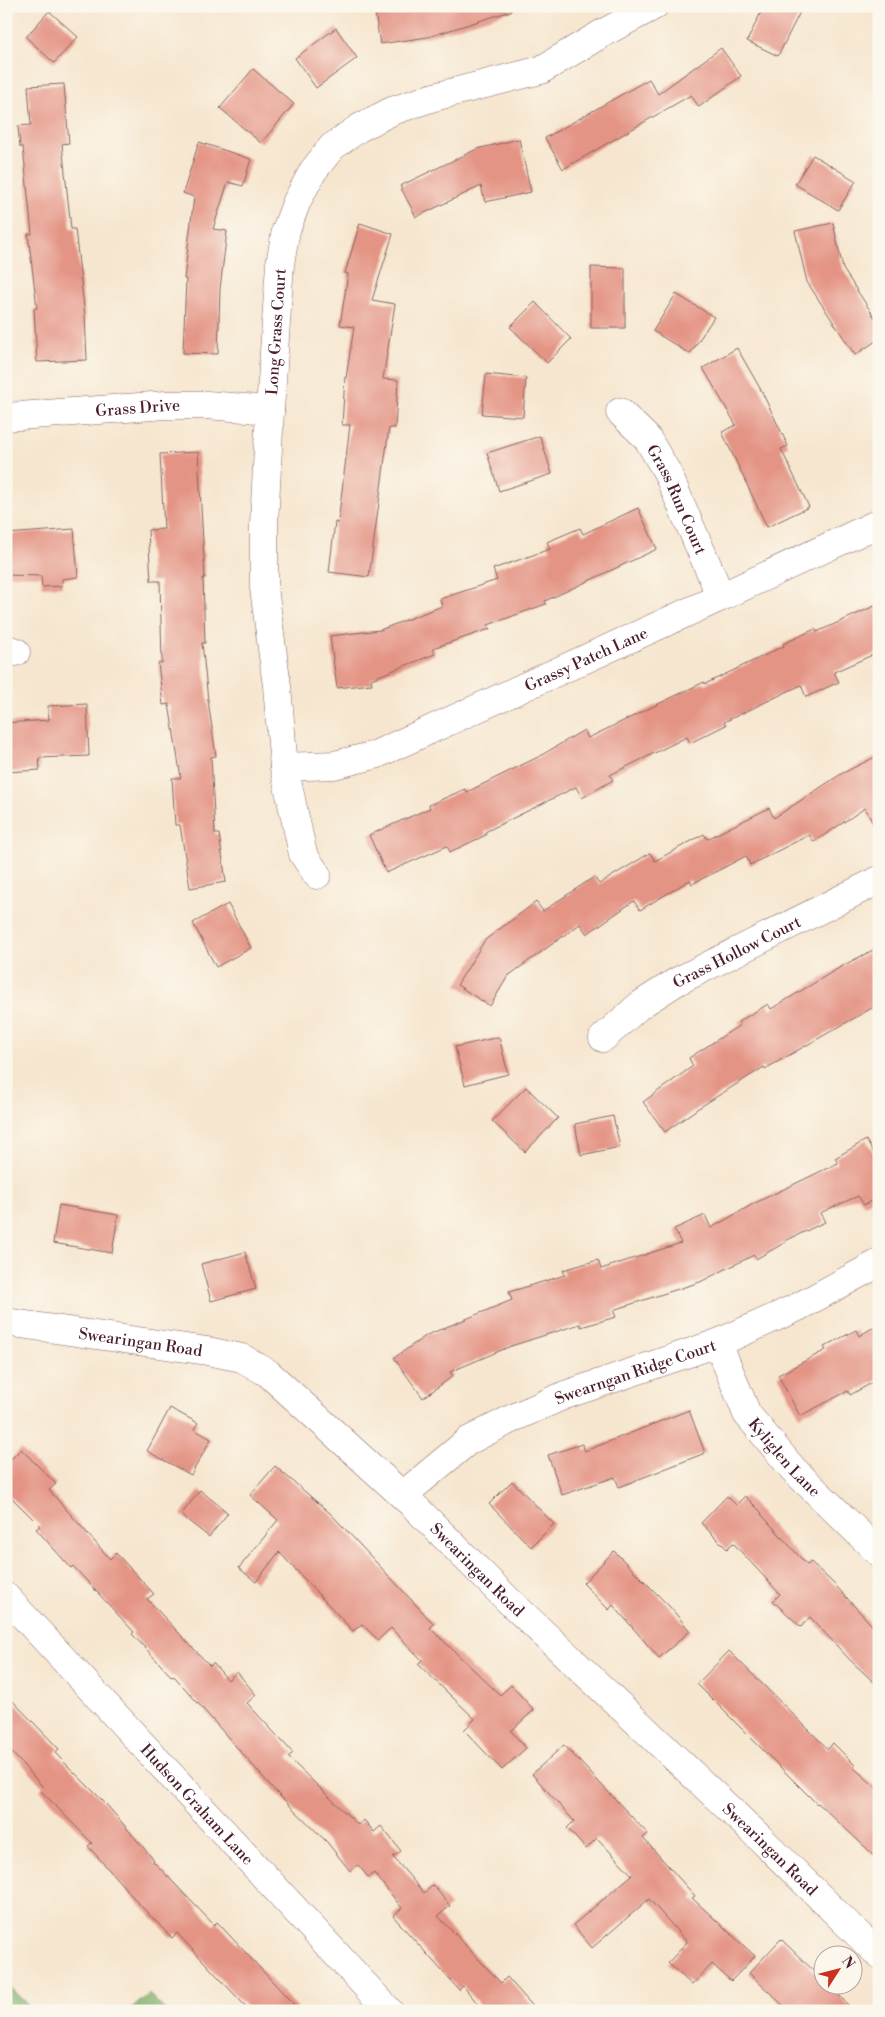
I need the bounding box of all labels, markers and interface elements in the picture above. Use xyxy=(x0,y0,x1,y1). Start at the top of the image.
street label: Long Grass Court xyxy=(262,267,291,396)
street label: Grass Drive xyxy=(95,396,180,421)
street label: Grass Run Court xyxy=(642,441,711,558)
street label: Grassy Patch Lane xyxy=(522,623,651,696)
street label: Grass Hollow Court xyxy=(670,912,805,993)
street label: Swearingan Road xyxy=(77,1324,204,1361)
street label: Swearngan Ridge Court xyxy=(552,1335,719,1409)
street label: Kyliglen Lane xyxy=(744,1414,824,1501)
street label: Swearingan Road xyxy=(426,1519,528,1621)
street label: Hudson Graham Lane xyxy=(136,1740,258,1869)
street label: Swearingan Road xyxy=(718,1799,822,1900)
north arrow xyxy=(812,1944,862,1994)
text: N xyxy=(837,1953,858,1973)

